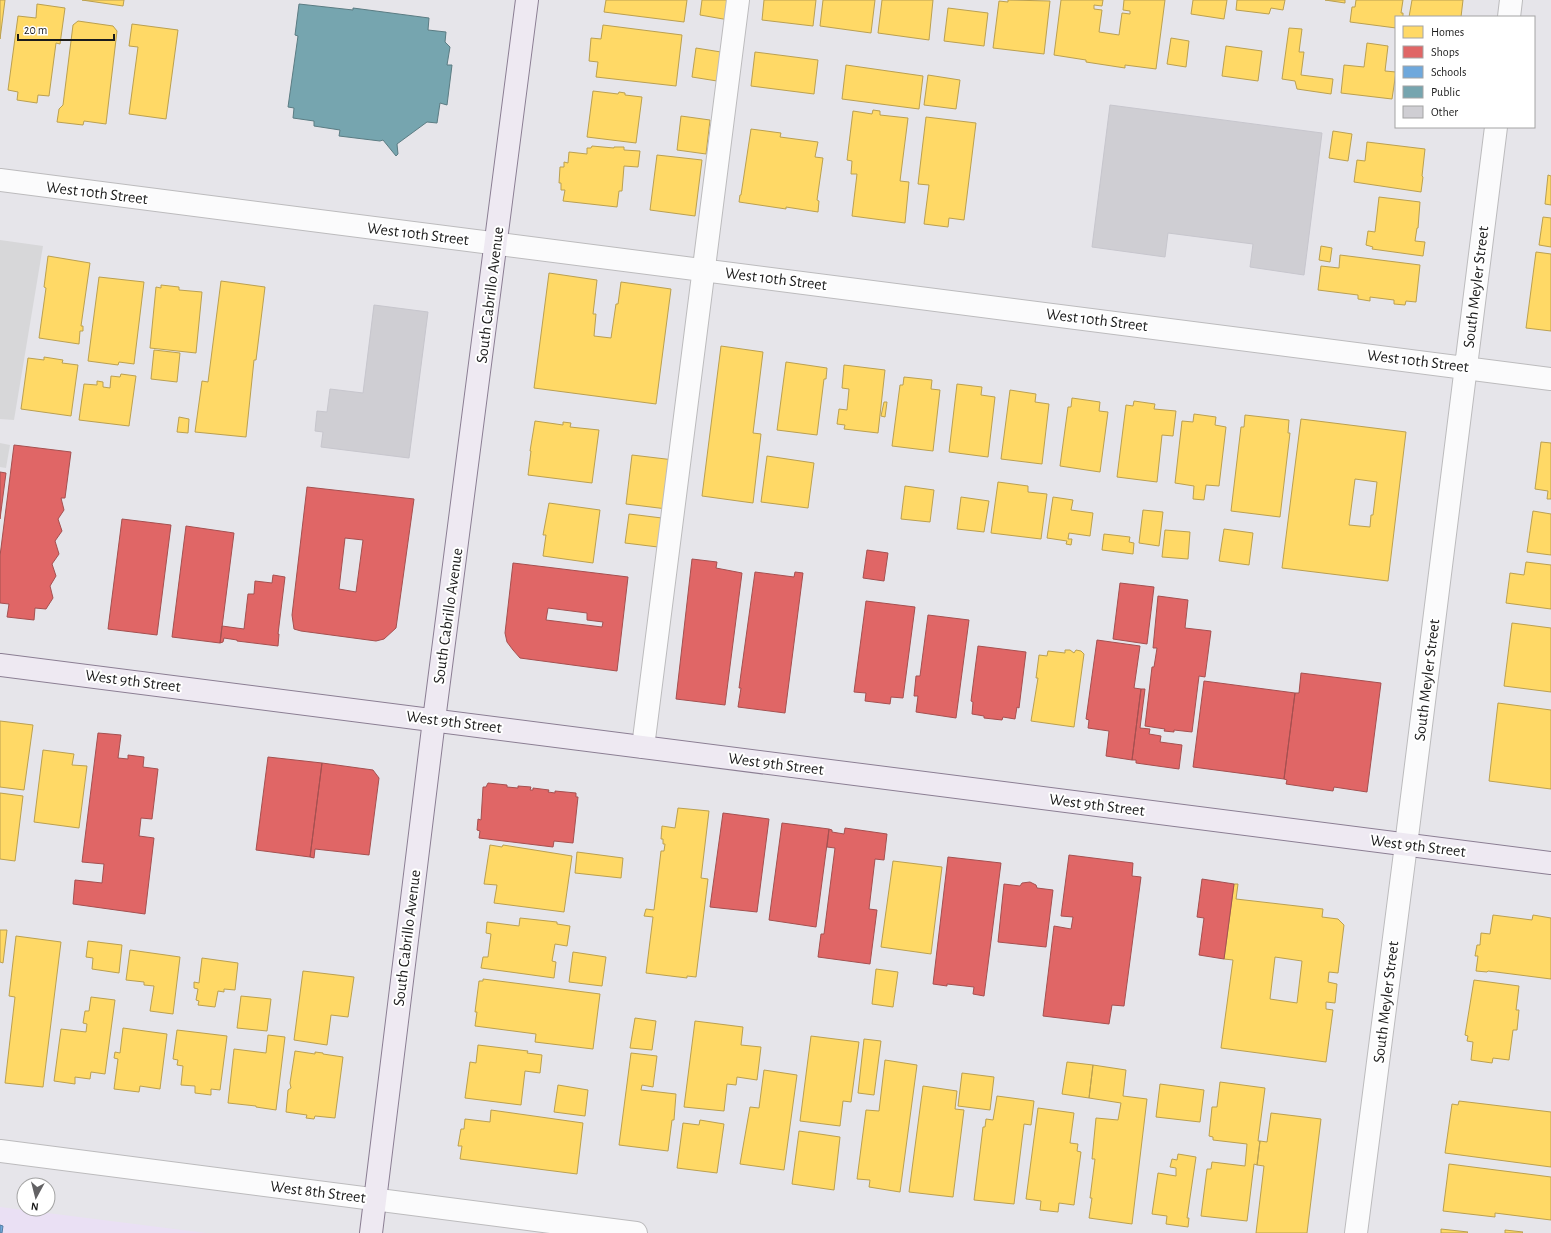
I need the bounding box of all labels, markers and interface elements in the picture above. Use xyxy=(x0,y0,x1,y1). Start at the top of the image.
scale bar xyxy=(18,16,114,42)
legend xyxy=(1395,16,1535,128)
text: 20 m xyxy=(24,24,47,36)
text: Homes xyxy=(1431,26,1464,38)
text: Shops xyxy=(1431,46,1459,58)
text: Schools xyxy=(1431,66,1466,78)
text: Public xyxy=(1431,86,1460,98)
text: Other xyxy=(1431,106,1458,118)
street label: West 10th Street xyxy=(45,179,149,207)
street label: West 10th Street xyxy=(366,220,470,248)
street label: South Meyler Street xyxy=(1461,225,1492,349)
street label: South Cabrillo Avenue xyxy=(474,226,506,364)
street label: West 10th Street xyxy=(724,265,828,293)
street label: West 10th Street xyxy=(1045,306,1149,334)
street label: West 10th Street xyxy=(1366,347,1470,375)
street label: South Cabrillo Avenue xyxy=(431,547,465,685)
street label: South Meyler Street xyxy=(1412,618,1443,742)
street label: West 9th Street xyxy=(84,667,182,695)
street label: West 9th Street xyxy=(405,708,503,736)
street label: West 9th Street xyxy=(727,750,825,778)
street label: West 9th Street xyxy=(1048,791,1146,819)
street label: West 9th Street xyxy=(1369,832,1467,860)
street label: South Cabrillo Avenue xyxy=(391,869,423,1007)
street label: South Meyler Street xyxy=(1371,940,1402,1064)
north arrow xyxy=(16,1177,56,1217)
street label: West 8th Street xyxy=(269,1178,367,1206)
text: N xyxy=(30,1201,39,1212)

